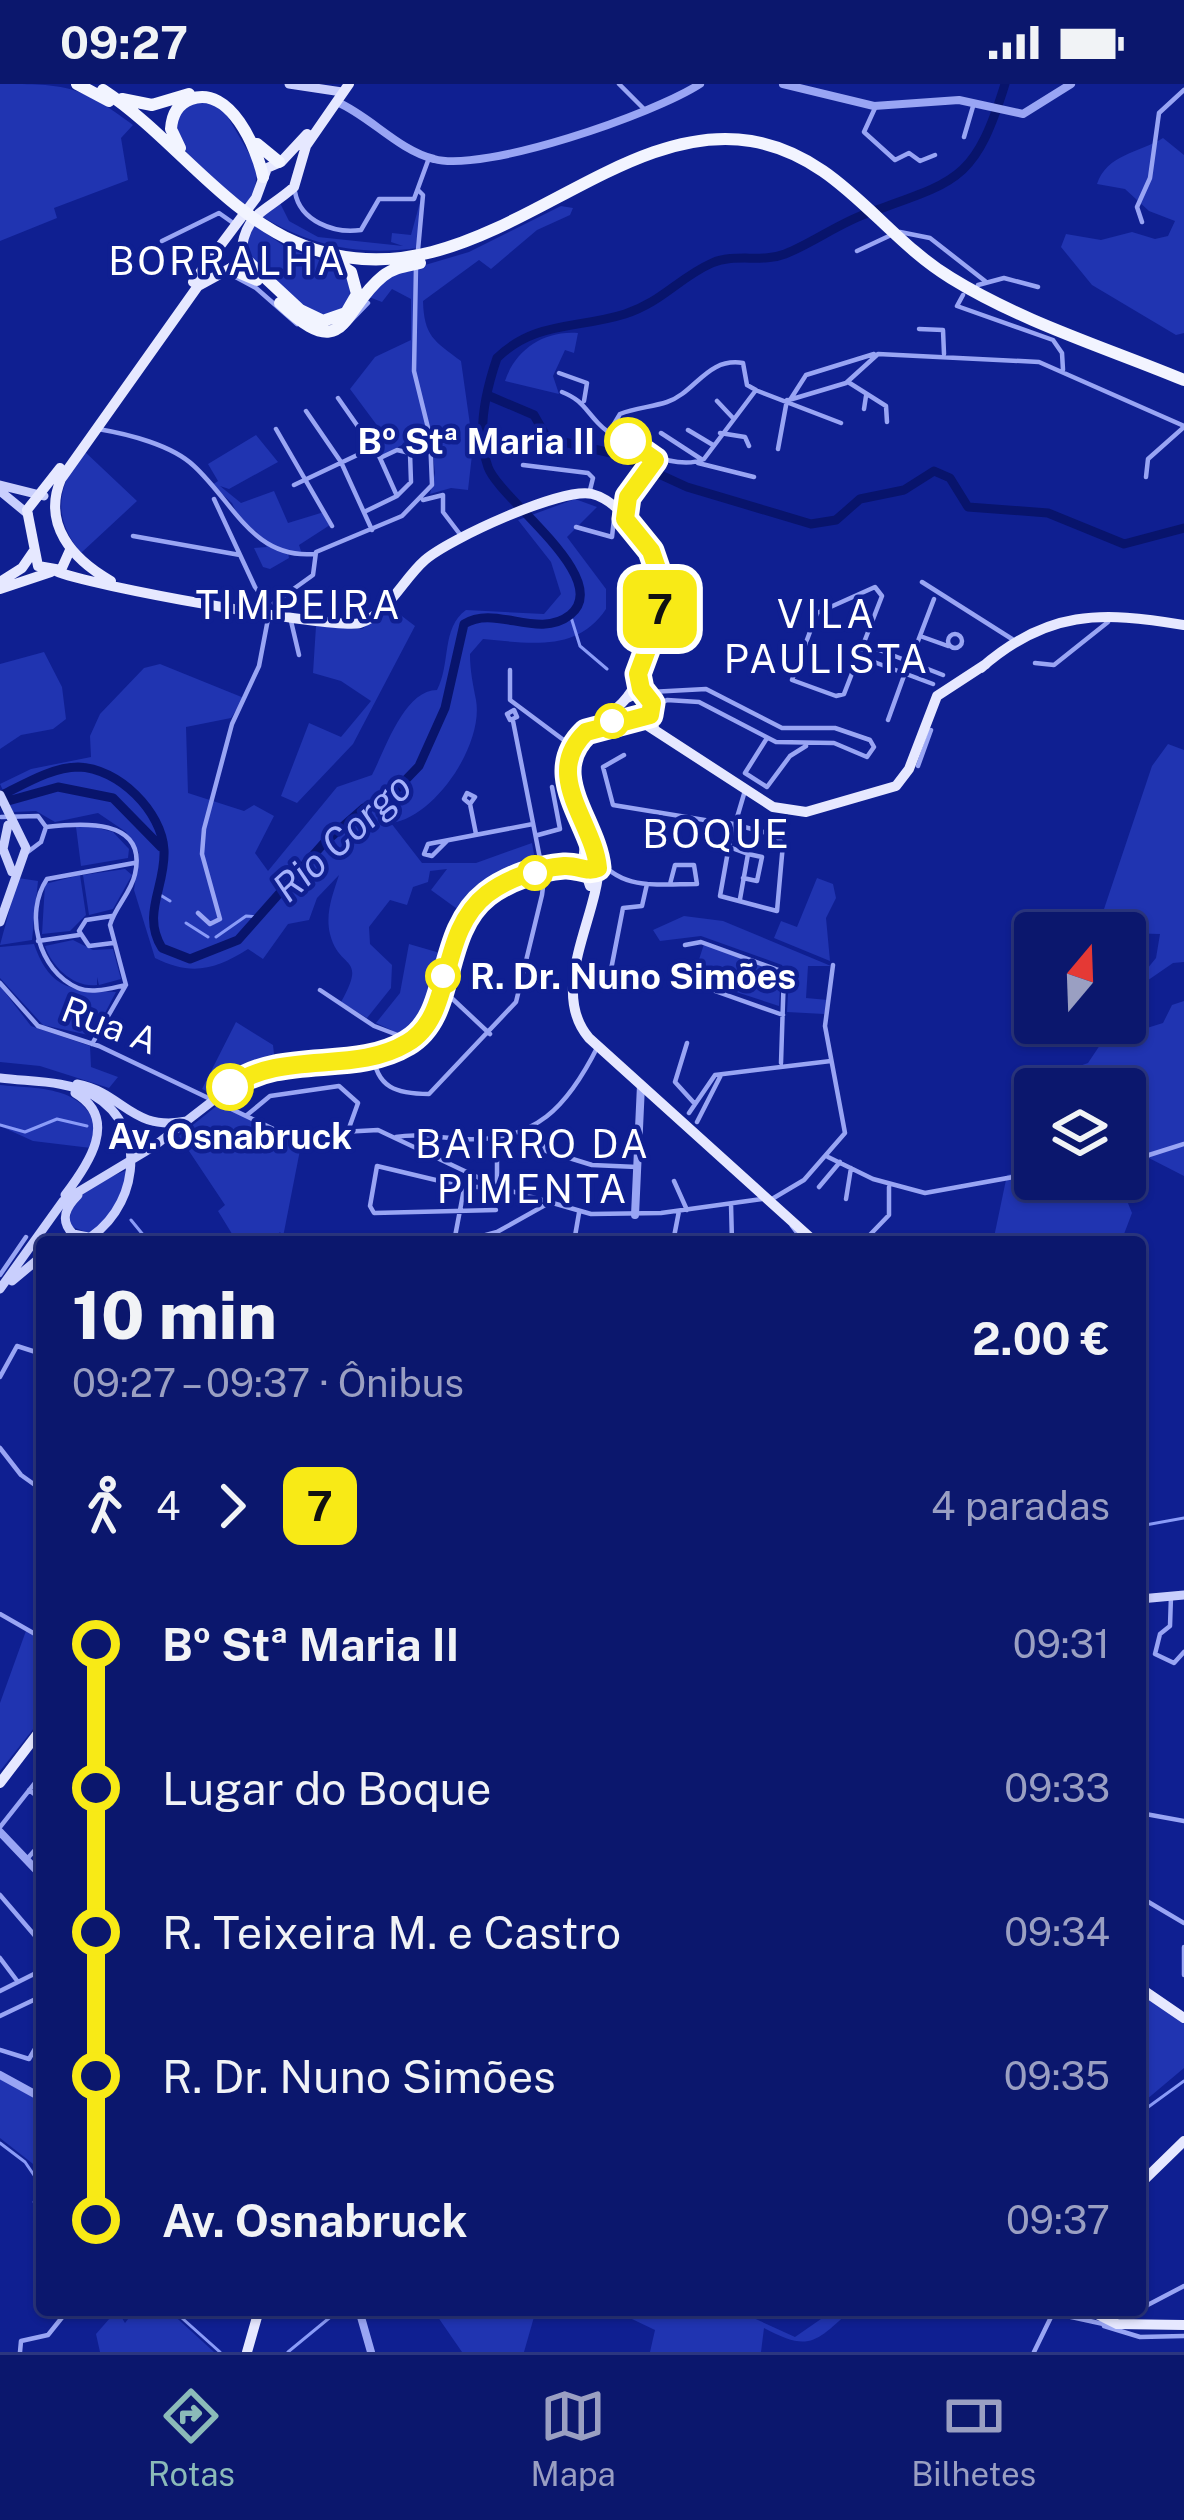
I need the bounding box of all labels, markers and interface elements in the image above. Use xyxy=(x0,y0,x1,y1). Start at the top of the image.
text: 09:27 xyxy=(60,16,188,69)
district label: BORRALHA xyxy=(108,238,348,284)
marker: Bº Stª Maria II xyxy=(606,419,650,463)
place label: Bº Stª Maria II xyxy=(357,420,595,462)
line badge: 7 xyxy=(621,570,699,648)
district label: TIMPEIRA xyxy=(195,582,403,628)
text: 7 xyxy=(647,584,673,633)
district label: VILA PAULISTA xyxy=(724,591,930,682)
unlabelled marker xyxy=(596,705,628,737)
water label: Rio Corgo xyxy=(263,763,421,911)
district label: BOQUE xyxy=(642,811,792,857)
unlabelled marker xyxy=(519,857,551,889)
north arrow xyxy=(1014,912,1146,1044)
map controls xyxy=(1014,912,1146,1200)
place label: R. Dr. Nuno Simões xyxy=(470,955,796,997)
marker: R. Dr. Nuno Simões xyxy=(427,960,459,992)
street label: Rua A xyxy=(56,988,164,1062)
marker: Av. Osnabruck xyxy=(208,1065,252,1109)
button: layers xyxy=(1014,1068,1146,1200)
place label: Av. Osnabruck xyxy=(108,1115,352,1157)
district label: BAIRRO DA PIMENTA xyxy=(415,1121,651,1212)
text: 10 min xyxy=(72,1276,277,1354)
text: 2.00 € xyxy=(972,1312,1110,1365)
text: 09:27 – 09:37 · Ônibus xyxy=(72,1360,464,1406)
icon: walk xyxy=(72,1473,138,1539)
icon: forward xyxy=(199,1473,265,1539)
text: 7 xyxy=(307,1481,333,1530)
text: 4 xyxy=(156,1483,181,1529)
text: 4 paradas xyxy=(931,1483,1110,1529)
text: Bº Stª Maria II xyxy=(162,1618,459,1671)
text: 09:31 xyxy=(1013,1621,1110,1667)
text: Lugar do Boque xyxy=(162,1762,491,1815)
text: 09:33 xyxy=(1004,1765,1110,1811)
text: R. Teixeira M. e Castro xyxy=(162,1906,621,1959)
text: 09:34 xyxy=(1004,1909,1110,1955)
text: R. Dr. Nuno Simões xyxy=(162,2050,556,2103)
text: 09:35 xyxy=(1004,2053,1110,2099)
text: Av. Osnabruck xyxy=(162,2194,468,2247)
text: 09:37 xyxy=(1006,2197,1110,2243)
tab: Rotas xyxy=(148,2383,235,2493)
tab: Mapa xyxy=(531,2383,616,2493)
tab: Bilhetes xyxy=(911,2383,1036,2493)

